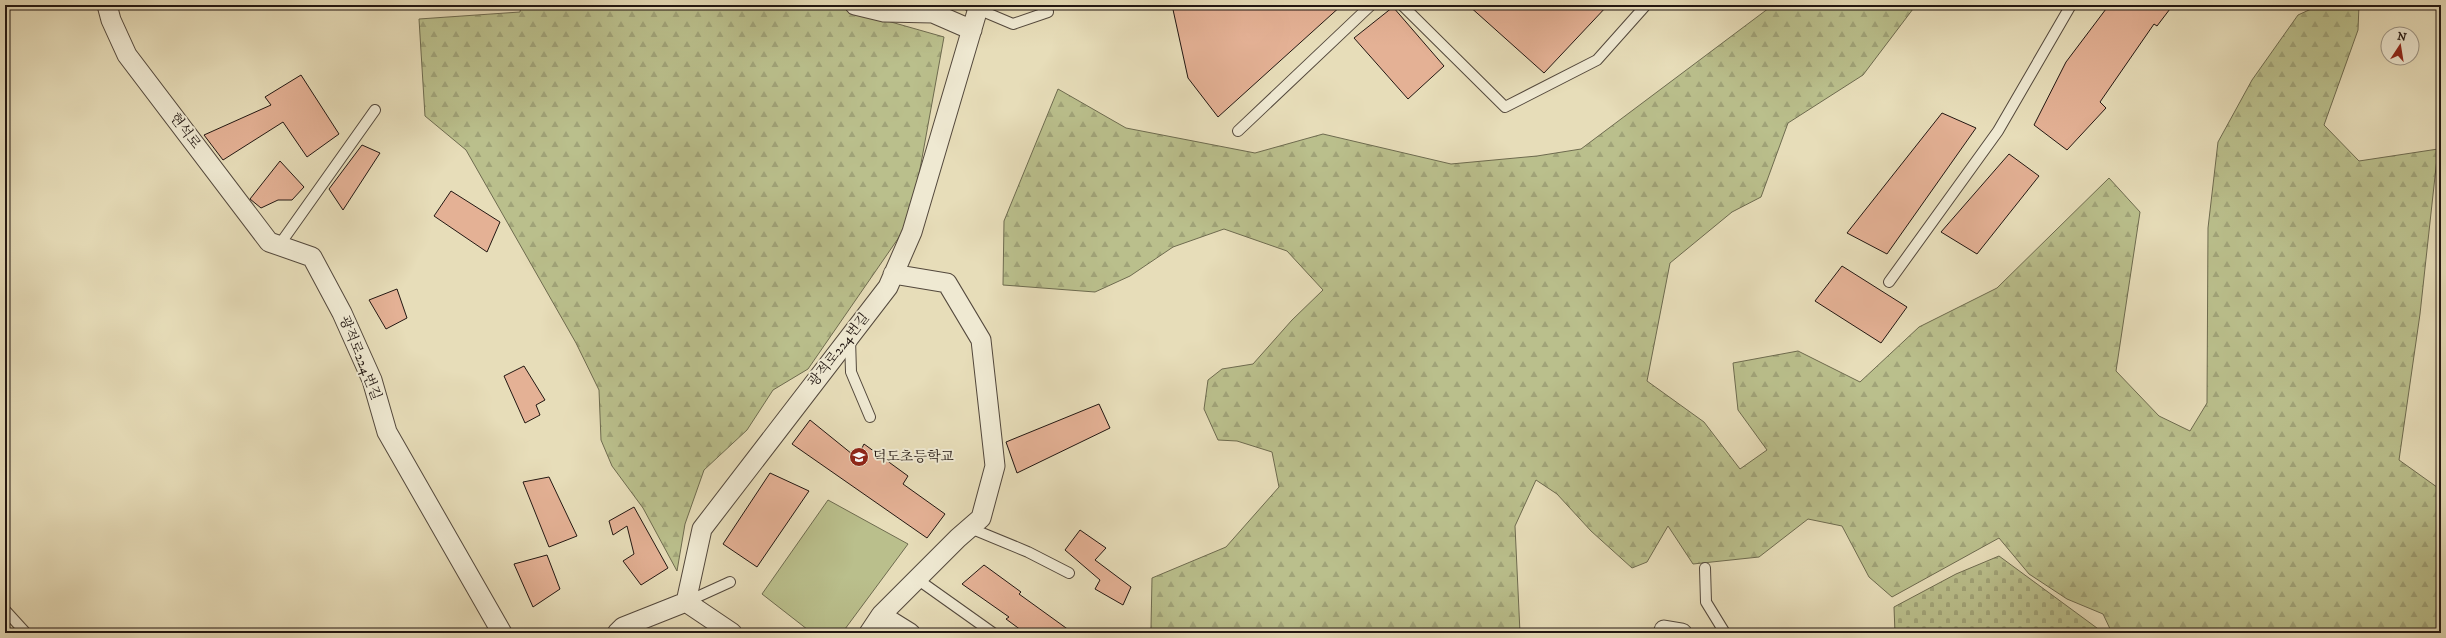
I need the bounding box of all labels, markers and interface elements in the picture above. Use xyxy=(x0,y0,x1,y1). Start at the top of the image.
north arrow xyxy=(2380,26,2420,66)
text: N xyxy=(2396,29,2408,45)
street label: 현석로 xyxy=(166,109,205,153)
street label: 광적로224번길 xyxy=(804,309,874,391)
street label: 광적로224번길 xyxy=(335,313,385,403)
school or university icon: 덕도초등학교 xyxy=(848,446,870,468)
place label: 덕도초등학교 xyxy=(873,448,955,466)

